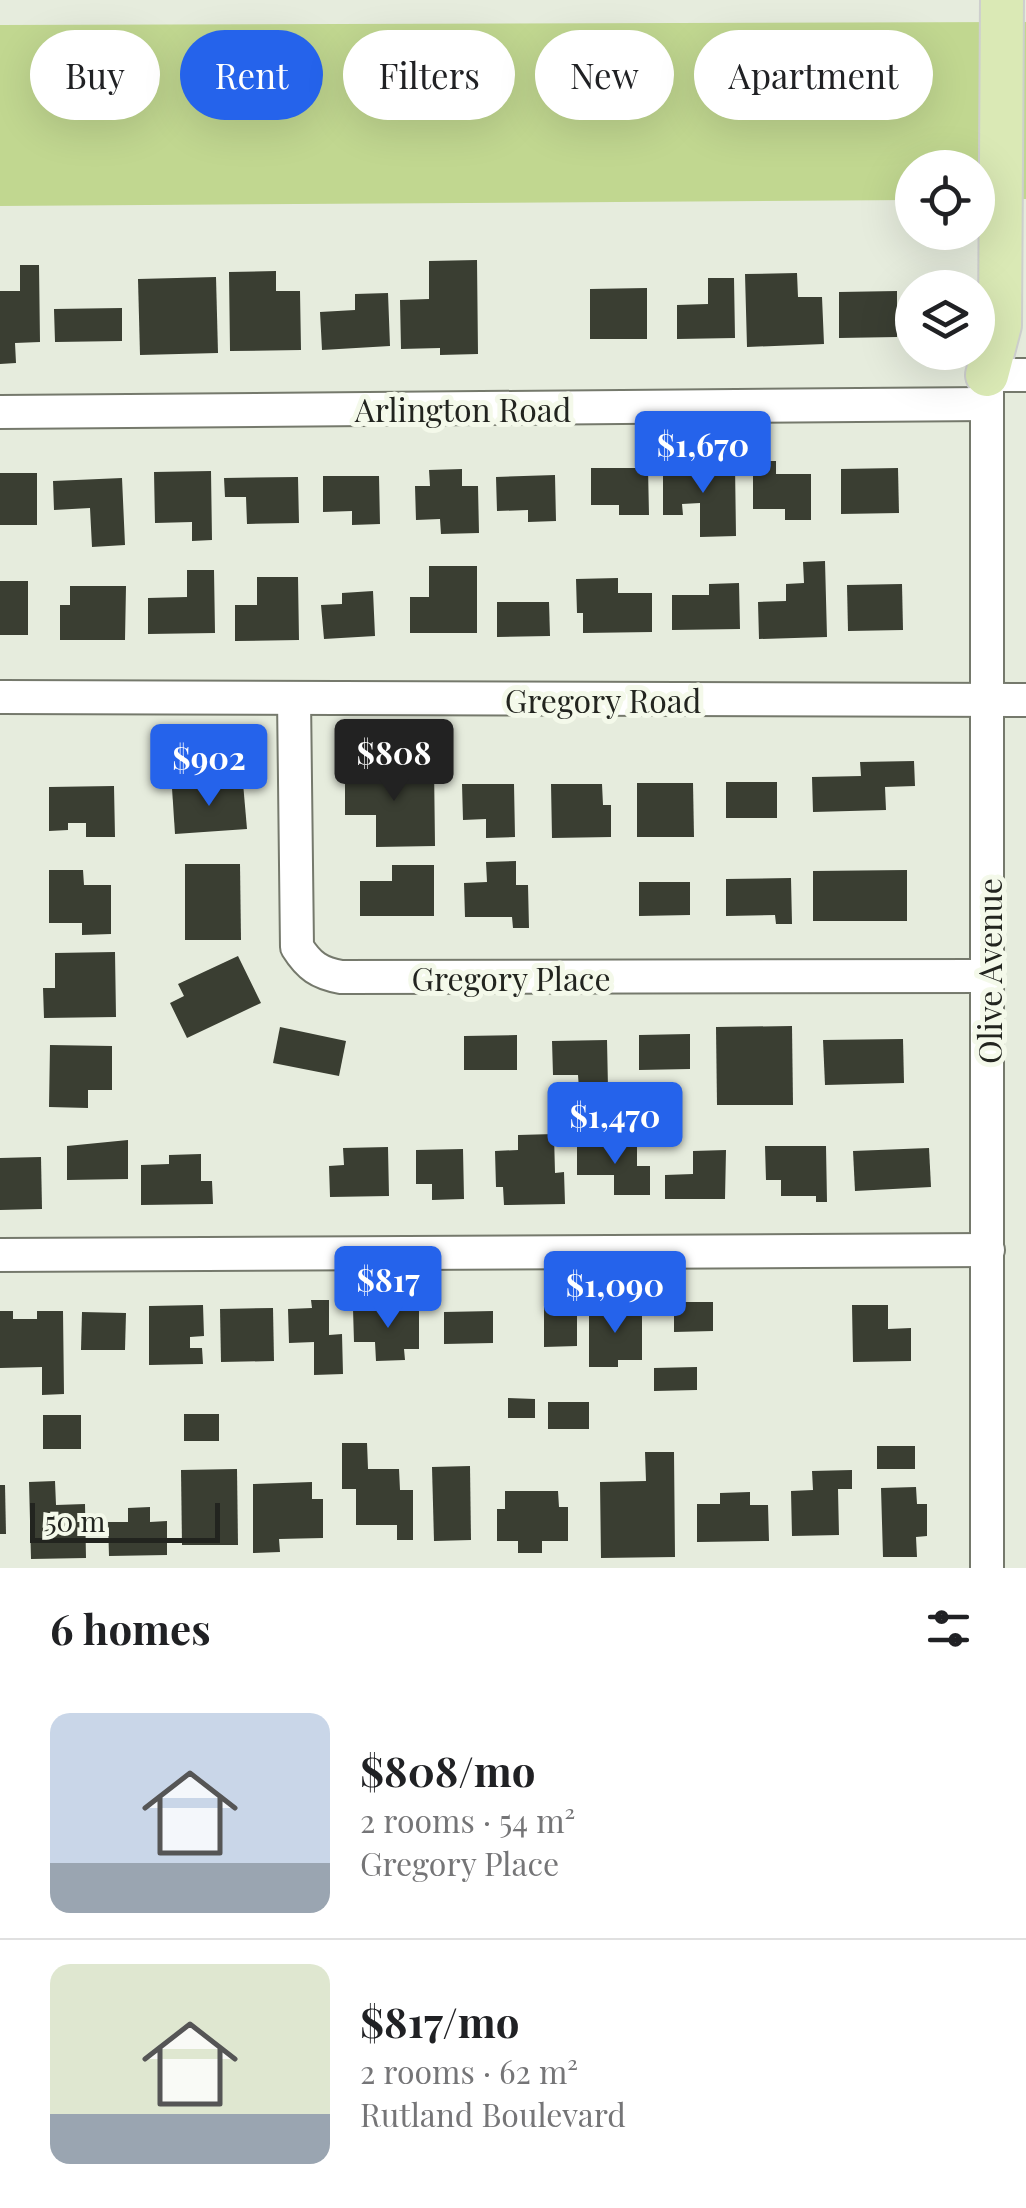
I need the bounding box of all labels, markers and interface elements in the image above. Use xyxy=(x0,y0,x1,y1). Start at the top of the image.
chip: Buy xyxy=(30,30,160,120)
chip: Rent xyxy=(180,30,323,120)
chip: Filters xyxy=(343,30,515,120)
chip: New xyxy=(535,30,674,120)
chip: Apartment xyxy=(694,30,933,120)
map controls xyxy=(895,150,995,370)
button: locate xyxy=(895,150,995,250)
button: layers xyxy=(895,270,995,370)
street label: Arlington Road xyxy=(354,387,571,430)
pin: $1,670 xyxy=(622,411,784,496)
text: $1,670 xyxy=(657,422,749,465)
street label: Gregory Road xyxy=(505,678,701,721)
pin: $808 xyxy=(335,719,453,804)
pin: $902 xyxy=(150,724,268,809)
text: $808 xyxy=(357,730,431,773)
text: $902 xyxy=(172,735,246,778)
street label: Olive Avenue xyxy=(967,878,1010,1064)
street label: Gregory Place xyxy=(411,956,611,999)
pin: $1,470 xyxy=(534,1082,696,1167)
text: $1,470 xyxy=(569,1093,661,1136)
pin: $817 xyxy=(329,1246,447,1331)
pin: $1,090 xyxy=(534,1251,696,1336)
text: $817 xyxy=(356,1257,420,1300)
text: $1,090 xyxy=(566,1262,664,1305)
scale bar xyxy=(30,1498,220,1542)
text: 50 m xyxy=(45,1502,105,1539)
text: 6 homes xyxy=(50,1600,211,1656)
icon: filters xyxy=(921,1601,976,1656)
text: $808/mo xyxy=(360,1742,536,1798)
icon: home xyxy=(130,1753,250,1873)
text: 2 rooms · 54 m² xyxy=(360,1798,575,1841)
text: Gregory Place xyxy=(360,1841,559,1884)
text: $817/mo xyxy=(360,1993,519,2049)
icon: home xyxy=(130,2004,250,2124)
text: 2 rooms · 62 m² xyxy=(360,2049,578,2092)
text: Rutland Boulevard xyxy=(360,2092,626,2135)

